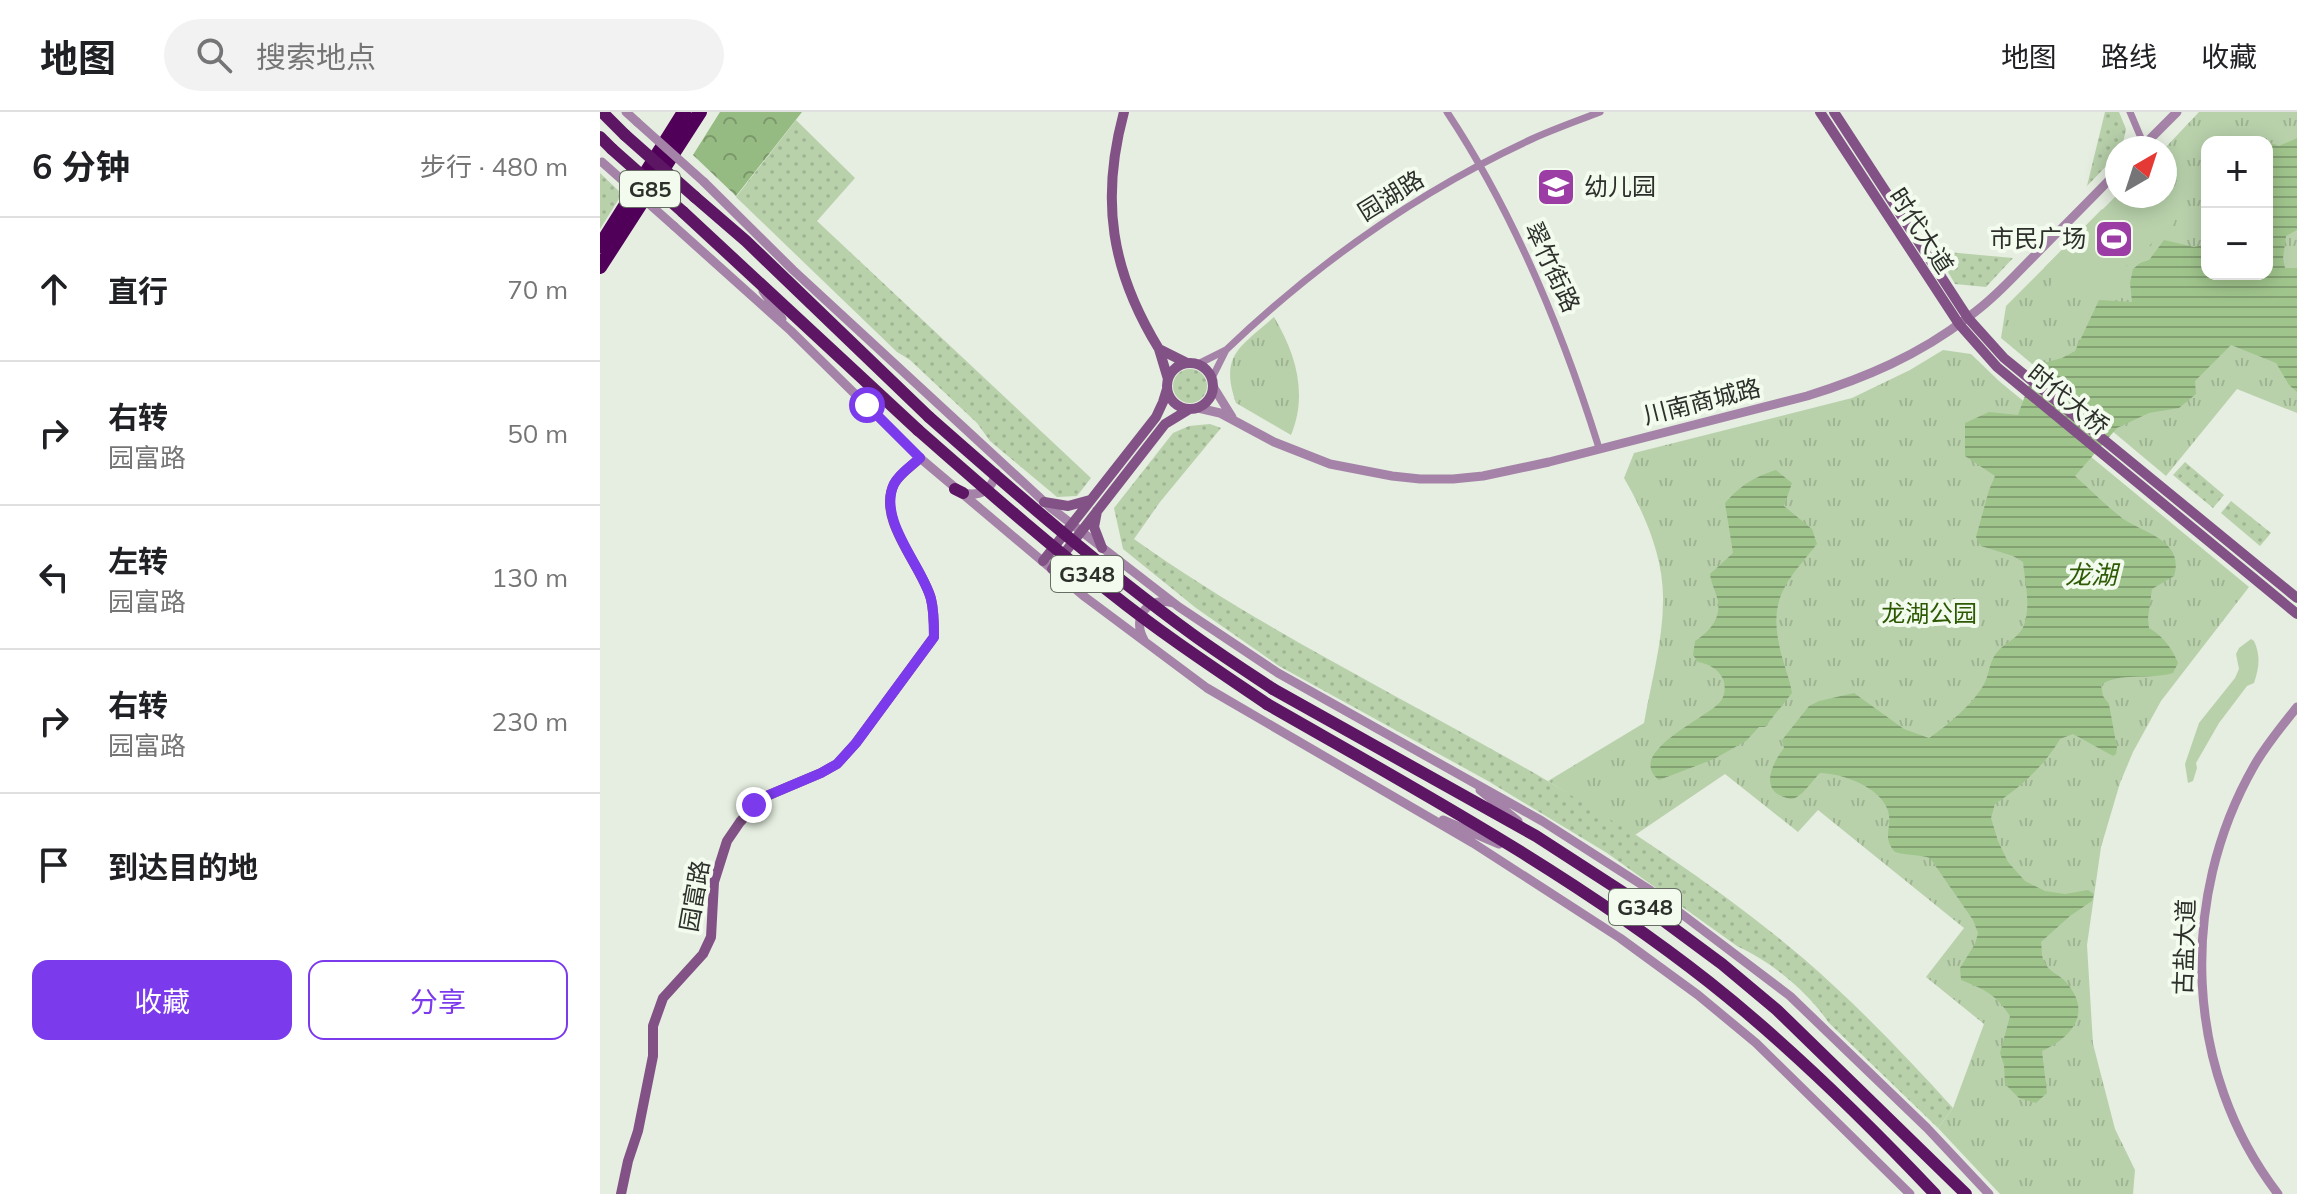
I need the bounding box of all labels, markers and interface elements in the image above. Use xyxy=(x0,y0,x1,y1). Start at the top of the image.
search box xyxy=(164,19,724,91)
icon: search xyxy=(192,33,236,77)
text: 地图 xyxy=(40,34,116,82)
text: 搜索地点 xyxy=(256,38,376,76)
text: 地图 xyxy=(2001,39,2057,74)
text: 路线 xyxy=(2101,39,2157,74)
text: 收藏 xyxy=(2201,39,2257,74)
north arrow xyxy=(2105,136,2177,208)
map controls xyxy=(2201,136,2273,280)
button: + xyxy=(2201,136,2273,208)
text: 6 分钟 xyxy=(32,145,130,188)
text: 步行 · 480 m xyxy=(420,150,568,183)
street label: 园湖路 xyxy=(1352,163,1429,227)
school or university icon: 幼儿园 xyxy=(1535,166,1577,208)
road number: G85 xyxy=(620,171,680,207)
place label: 幼儿园 xyxy=(1584,171,1656,201)
street label: 时代大道 xyxy=(1883,182,1961,279)
button: − xyxy=(2201,208,2273,280)
street label: 翠竹街路 xyxy=(1519,217,1587,316)
sports icon: 市民广场 xyxy=(2093,218,2135,260)
place label: 市民广场 xyxy=(1990,223,2086,253)
icon: ahead xyxy=(32,267,76,311)
text: 直行 xyxy=(108,272,168,310)
text: 70 m xyxy=(507,273,568,306)
street label: 时代大桥 xyxy=(2022,357,2115,441)
street label: 川南商城路 xyxy=(1640,372,1764,430)
route start xyxy=(849,387,885,423)
text: 右转 xyxy=(108,398,168,436)
icon: right xyxy=(32,411,76,455)
text: 50 m xyxy=(507,417,568,450)
text: 园富路 xyxy=(108,441,186,474)
text: 左转 xyxy=(108,542,168,580)
icon: left xyxy=(32,555,76,599)
road number: G348 xyxy=(1051,556,1123,592)
water label: 龙湖 xyxy=(2065,558,2121,591)
text: 130 m xyxy=(492,561,568,594)
text: 园富路 xyxy=(108,585,186,618)
park label: 龙湖公园 xyxy=(1881,598,1977,628)
text: 右转 xyxy=(108,686,168,724)
icon: right xyxy=(32,699,76,743)
text: 230 m xyxy=(492,705,568,738)
text: 园富路 xyxy=(108,729,186,762)
route end xyxy=(736,787,772,823)
icon: arrive xyxy=(32,843,76,887)
text: 到达目的地 xyxy=(108,848,258,886)
street label: 园富路 xyxy=(673,858,715,934)
road number: G348 xyxy=(1609,889,1681,925)
street label: 古盐大道 xyxy=(2167,898,2201,995)
button: 收藏 xyxy=(32,960,292,1040)
button: 分享 xyxy=(308,960,568,1040)

